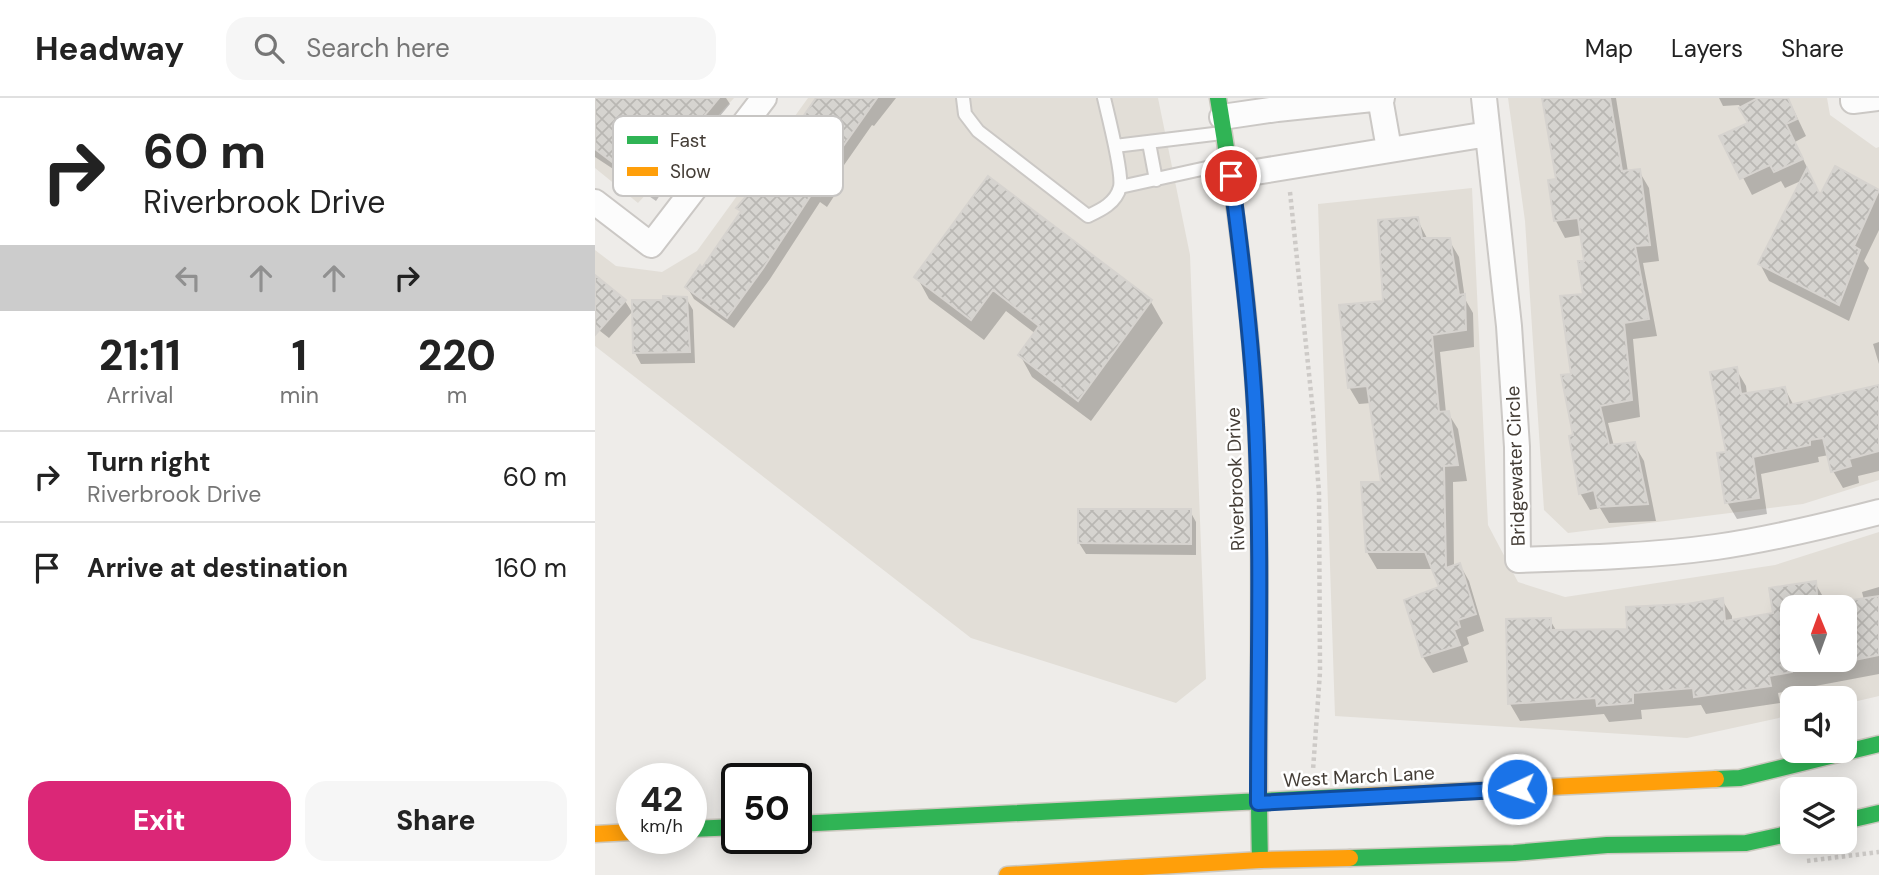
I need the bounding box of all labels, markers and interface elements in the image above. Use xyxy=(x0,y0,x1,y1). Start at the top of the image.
search box xyxy=(226,17,716,80)
text: Headway xyxy=(35,27,184,70)
icon: search xyxy=(250,29,288,67)
text: Search here xyxy=(306,31,450,65)
text: Map xyxy=(1585,33,1633,64)
text: Layers xyxy=(1671,33,1743,64)
text: Share xyxy=(1781,33,1844,64)
legend xyxy=(613,116,843,196)
text: 60 m xyxy=(143,119,266,183)
icon: right xyxy=(28,126,119,217)
text: Fast xyxy=(670,128,706,153)
pin xyxy=(1201,146,1261,206)
icon: arrive xyxy=(1212,157,1250,195)
text: Slow xyxy=(670,159,711,184)
text: Riverbrook Drive xyxy=(143,181,385,223)
icon: left xyxy=(169,259,207,297)
icon: ahead xyxy=(242,259,280,297)
icon: ahead xyxy=(315,259,353,297)
icon: right xyxy=(388,259,426,297)
text: 21:11 xyxy=(99,328,181,383)
text: 1 xyxy=(292,328,307,383)
text: 220 xyxy=(418,328,496,383)
text: Arrival xyxy=(106,380,173,410)
text: min xyxy=(280,380,319,410)
text: m xyxy=(447,380,467,410)
street label: Bridgewater Circle xyxy=(1500,385,1531,547)
street label: Riverbrook Drive xyxy=(1220,407,1251,551)
text: Turn right xyxy=(87,445,211,479)
icon: right xyxy=(28,458,66,496)
text: 60 m xyxy=(503,460,567,494)
text: Riverbrook Drive xyxy=(87,479,261,509)
icon: arrive xyxy=(28,549,66,587)
text: Arrive at destination xyxy=(87,551,348,585)
text: 160 m xyxy=(495,551,567,585)
north arrow xyxy=(1780,595,1857,672)
map controls xyxy=(1780,595,1857,854)
button: sound xyxy=(1780,686,1857,763)
position arrow xyxy=(1480,752,1554,826)
street label: West March Lane xyxy=(1283,760,1435,793)
speed limit sign: 50 xyxy=(721,763,812,854)
text: 42 xyxy=(640,776,683,822)
button: layers xyxy=(1780,777,1857,854)
button: Exit xyxy=(28,781,291,861)
button: Share xyxy=(305,781,567,861)
text: km/h xyxy=(640,814,683,838)

